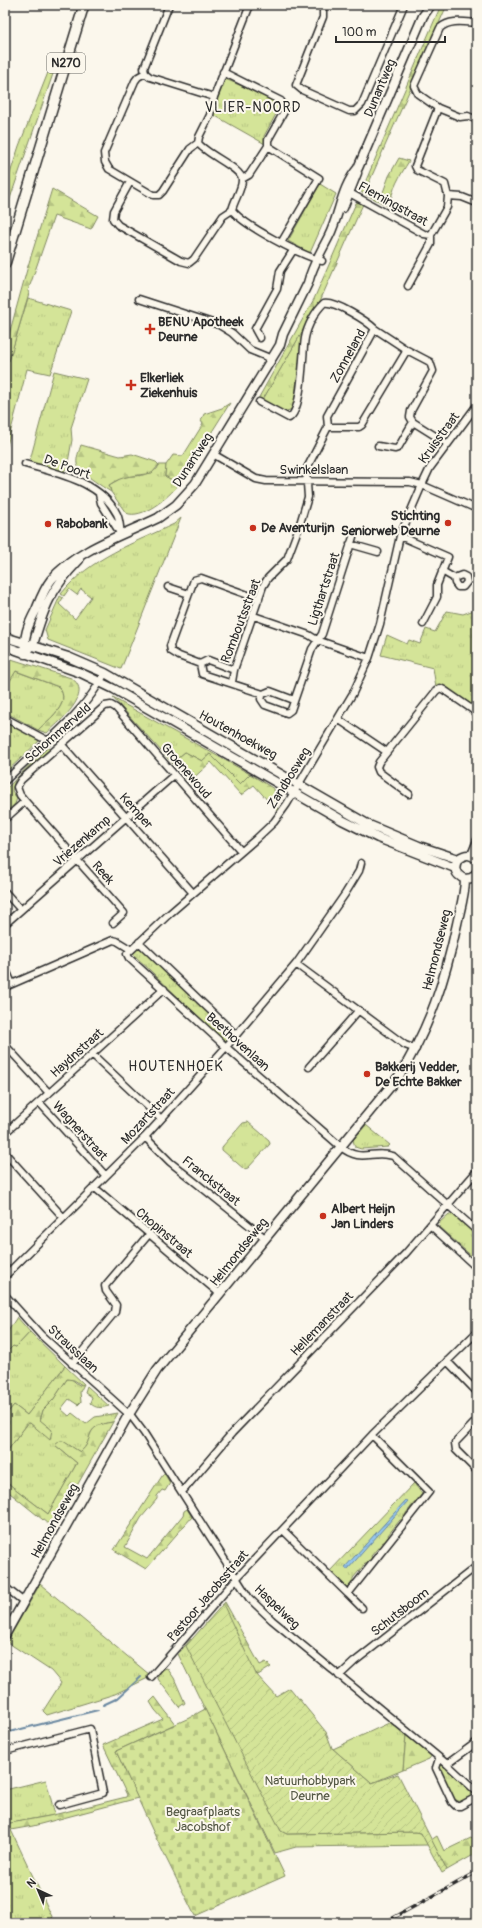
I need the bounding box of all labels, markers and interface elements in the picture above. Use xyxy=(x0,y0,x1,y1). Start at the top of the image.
scale bar xyxy=(336,18,445,44)
text: 100 m xyxy=(342,25,377,40)
road number: N270 xyxy=(47,53,85,73)
street label: Dunantweg xyxy=(361,56,400,120)
district label: VLIER-NOORD xyxy=(205,99,301,116)
street label: Flemingstraat xyxy=(355,178,431,230)
place label: BENU Apotheek Deurne xyxy=(158,314,244,345)
marker: BENU Apotheek Deurne xyxy=(145,324,155,334)
street label: Zonneland xyxy=(327,326,369,386)
place label: Elkerliek Ziekenhuis xyxy=(140,370,197,401)
marker: Elkerliek Ziekenhuis xyxy=(125,379,137,391)
street label: Kruisstraat xyxy=(415,409,463,467)
street label: Dunantweg xyxy=(170,429,217,490)
street label: De Poort xyxy=(42,451,93,483)
street label: Swinkelslaan xyxy=(280,462,348,478)
place label: Stichting Seniorweb Deurne xyxy=(341,508,441,539)
place label: Rabobank xyxy=(56,516,108,532)
marker: Stichting Seniorweb Deurne xyxy=(443,518,453,528)
marker: Rabobank xyxy=(43,519,53,529)
place label: De Aventurijn xyxy=(261,520,335,536)
marker: De Aventurijn xyxy=(248,523,258,533)
street label: Ligthartstraat xyxy=(305,550,344,628)
street label: Romboutsstraat xyxy=(218,576,265,666)
street label: Schommerveld xyxy=(22,700,94,766)
street label: Houtenhoekweg xyxy=(196,707,280,763)
street label: Groenewoud xyxy=(157,740,215,802)
street label: Zandbosweg xyxy=(264,744,314,812)
street label: Kemper xyxy=(116,790,157,833)
street label: Vriezenkamp xyxy=(50,812,114,870)
street label: Reek xyxy=(88,858,118,888)
street label: Helmondseweg xyxy=(419,907,455,992)
street label: Beethovenlaan xyxy=(203,1009,273,1075)
street label: Haydnstraat xyxy=(47,1024,107,1081)
district label: HOUTENHOEK xyxy=(128,1058,224,1075)
place label: Bakkerij Vedder, De Echte Bakker xyxy=(375,1059,462,1090)
marker: Bakkerij Vedder, De Echte Bakker xyxy=(362,1069,372,1079)
street label: Mozartstraat xyxy=(118,1084,179,1148)
street label: Wagnerstraat xyxy=(49,1098,111,1165)
street label: Franckstraat xyxy=(179,1153,244,1210)
place label: Albert Heijn Jan Linders xyxy=(331,1201,396,1232)
street label: Chopinstraat xyxy=(132,1205,196,1262)
marker: Albert Heijn Jan Linders xyxy=(318,1211,328,1221)
street label: Helmondseweg xyxy=(207,1214,272,1289)
street label: Hellemanstraat xyxy=(287,1288,357,1360)
street label: Strausslaan xyxy=(44,1321,102,1377)
street label: Helmondseweg xyxy=(28,1480,82,1561)
street label: Pastoor Jacobsstraat xyxy=(164,1546,253,1645)
street label: Haspelweg xyxy=(251,1581,304,1633)
street label: Schutsboom xyxy=(368,1584,432,1640)
park label: Natuurhobbypark Deurne xyxy=(264,1773,356,1804)
park label: Begraafplaats Jacobshof xyxy=(166,1804,240,1835)
north arrow xyxy=(18,1870,58,1910)
text: N xyxy=(24,1876,39,1890)

